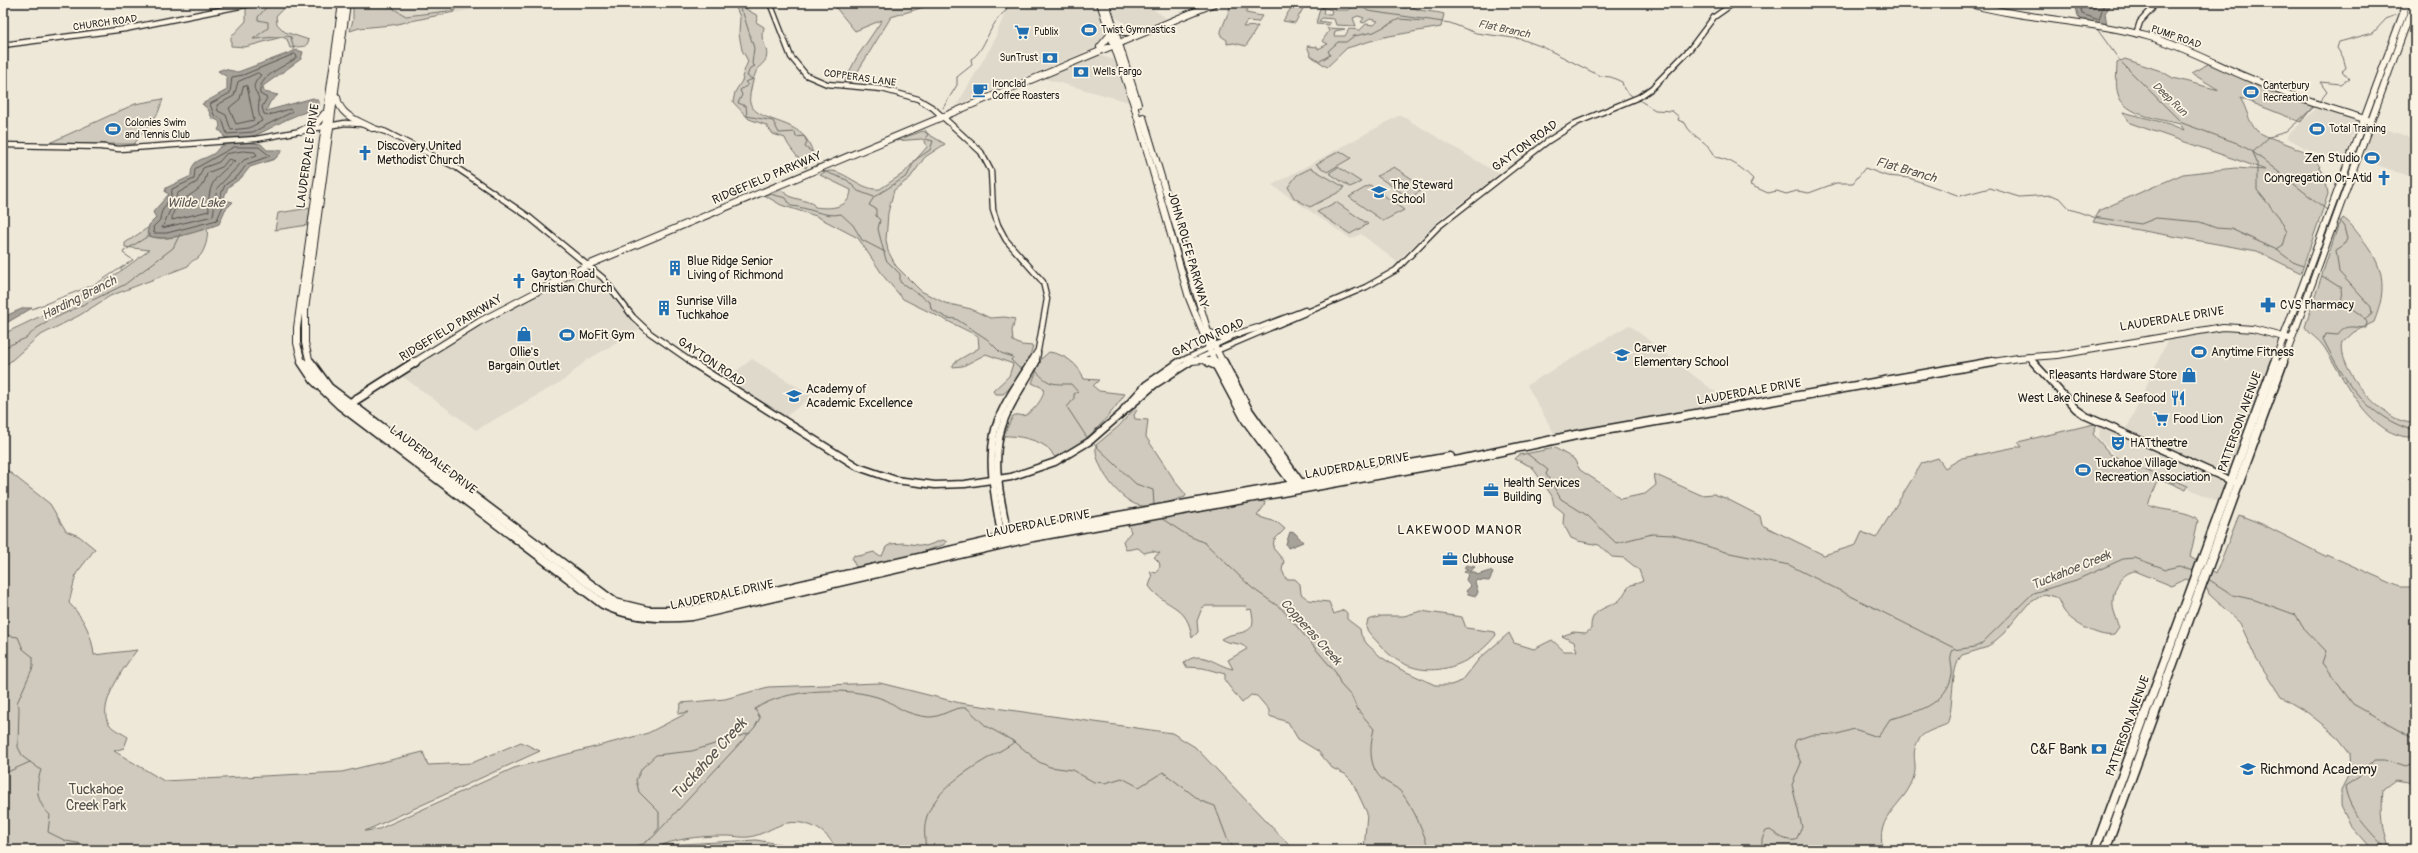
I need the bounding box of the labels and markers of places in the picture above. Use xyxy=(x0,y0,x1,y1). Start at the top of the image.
sports icon: Twist Gymnastics xyxy=(1080,21,1098,39)
supermarket icon: Publix xyxy=(1013,23,1031,41)
place label: Twist Gymnastics xyxy=(1101,24,1176,36)
place label: Publix xyxy=(1034,26,1059,38)
bank icon: SunTrust xyxy=(1041,49,1059,67)
place label: SunTrust xyxy=(999,52,1039,64)
bank icon: Wells Fargo xyxy=(1072,63,1090,81)
place label: Wells Fargo xyxy=(1093,66,1143,78)
place label: Ironclad Coffee Roasters xyxy=(992,78,1060,102)
place label: Canterbury Recreation xyxy=(2263,80,2310,104)
cafe icon: Ironclad Coffee Roasters xyxy=(971,81,989,99)
sports icon: Canterbury Recreation xyxy=(2242,83,2260,101)
place label: Colonies Swim and Tennis Club xyxy=(125,117,190,141)
sports icon: Colonies Swim and Tennis Club xyxy=(104,120,122,138)
sports icon: Total Training xyxy=(2308,120,2326,138)
place label: Total Training xyxy=(2329,123,2386,135)
place label: Discovery United Methodist Church xyxy=(377,139,465,168)
church icon: Discovery United Methodist Church xyxy=(356,144,374,162)
sports icon: Zen Studio xyxy=(2363,149,2381,167)
place label: Zen Studio xyxy=(2304,151,2361,166)
church icon: Congregation Or-Atid xyxy=(2375,169,2393,187)
place label: Congregation Or-Atid xyxy=(2264,171,2372,186)
place label: The Steward School xyxy=(1391,178,1453,207)
school or university icon: The Steward School xyxy=(1370,183,1388,201)
place label: Blue Ridge Senior Living of Richmond xyxy=(687,254,784,283)
building icon: Blue Ridge Senior Living of Richmond xyxy=(666,259,684,277)
place label: Gayton Road Christian Church xyxy=(531,267,613,296)
church icon: Gayton Road Christian Church xyxy=(510,272,528,290)
place label: Sunrise Villa Tuchkahoe xyxy=(676,294,737,323)
pharmacy icon: CVS Pharmacy xyxy=(2259,296,2277,314)
place label: CVS Pharmacy xyxy=(2280,298,2354,313)
building icon: Sunrise Villa Tuchkahoe xyxy=(655,299,673,317)
shop icon: Ollie's Bargain Outlet xyxy=(515,325,533,343)
sports icon: MoFit Gym xyxy=(558,326,576,344)
place label: MoFit Gym xyxy=(579,328,635,343)
place label: Carver Elementary School xyxy=(1634,341,1729,370)
sports icon: Anytime Fitness xyxy=(2190,343,2208,361)
place label: Ollie's Bargain Outlet xyxy=(488,345,560,374)
place label: Anytime Fitness xyxy=(2211,345,2295,360)
school or university icon: Carver Elementary School xyxy=(1613,346,1631,364)
shop icon: Pleasants Hardware Store xyxy=(2180,366,2198,384)
place label: Pleasants Hardware Store xyxy=(2048,368,2177,383)
place label: Academy of Academic Excellence xyxy=(806,382,913,411)
school or university icon: Academy of Academic Excellence xyxy=(785,387,803,405)
restaurant icon: West Lake Chinese & Seafood xyxy=(2169,389,2187,407)
place label: West Lake Chinese & Seafood xyxy=(2018,391,2166,406)
supermarket icon: Food Lion xyxy=(2152,410,2170,428)
place label: Food Lion xyxy=(2173,412,2223,427)
theatre icon: HATtheatre xyxy=(2109,434,2127,452)
place label: HATtheatre xyxy=(2130,436,2188,451)
place label: Tuckahoe Village Recreation Association xyxy=(2095,456,2211,485)
sports icon: Tuckahoe Village Recreation Association xyxy=(2074,461,2092,479)
place label: Health Services Building xyxy=(1503,476,1580,505)
office icon: Health Services Building xyxy=(1482,481,1500,499)
office icon: Clubhouse xyxy=(1441,550,1459,568)
place label: Clubhouse xyxy=(1462,552,1514,567)
bank icon: C&F Bank xyxy=(2090,740,2108,758)
place label: C&F Bank xyxy=(2030,741,2087,758)
school or university icon: Richmond Academy xyxy=(2239,760,2257,778)
place label: Richmond Academy xyxy=(2260,761,2377,778)

